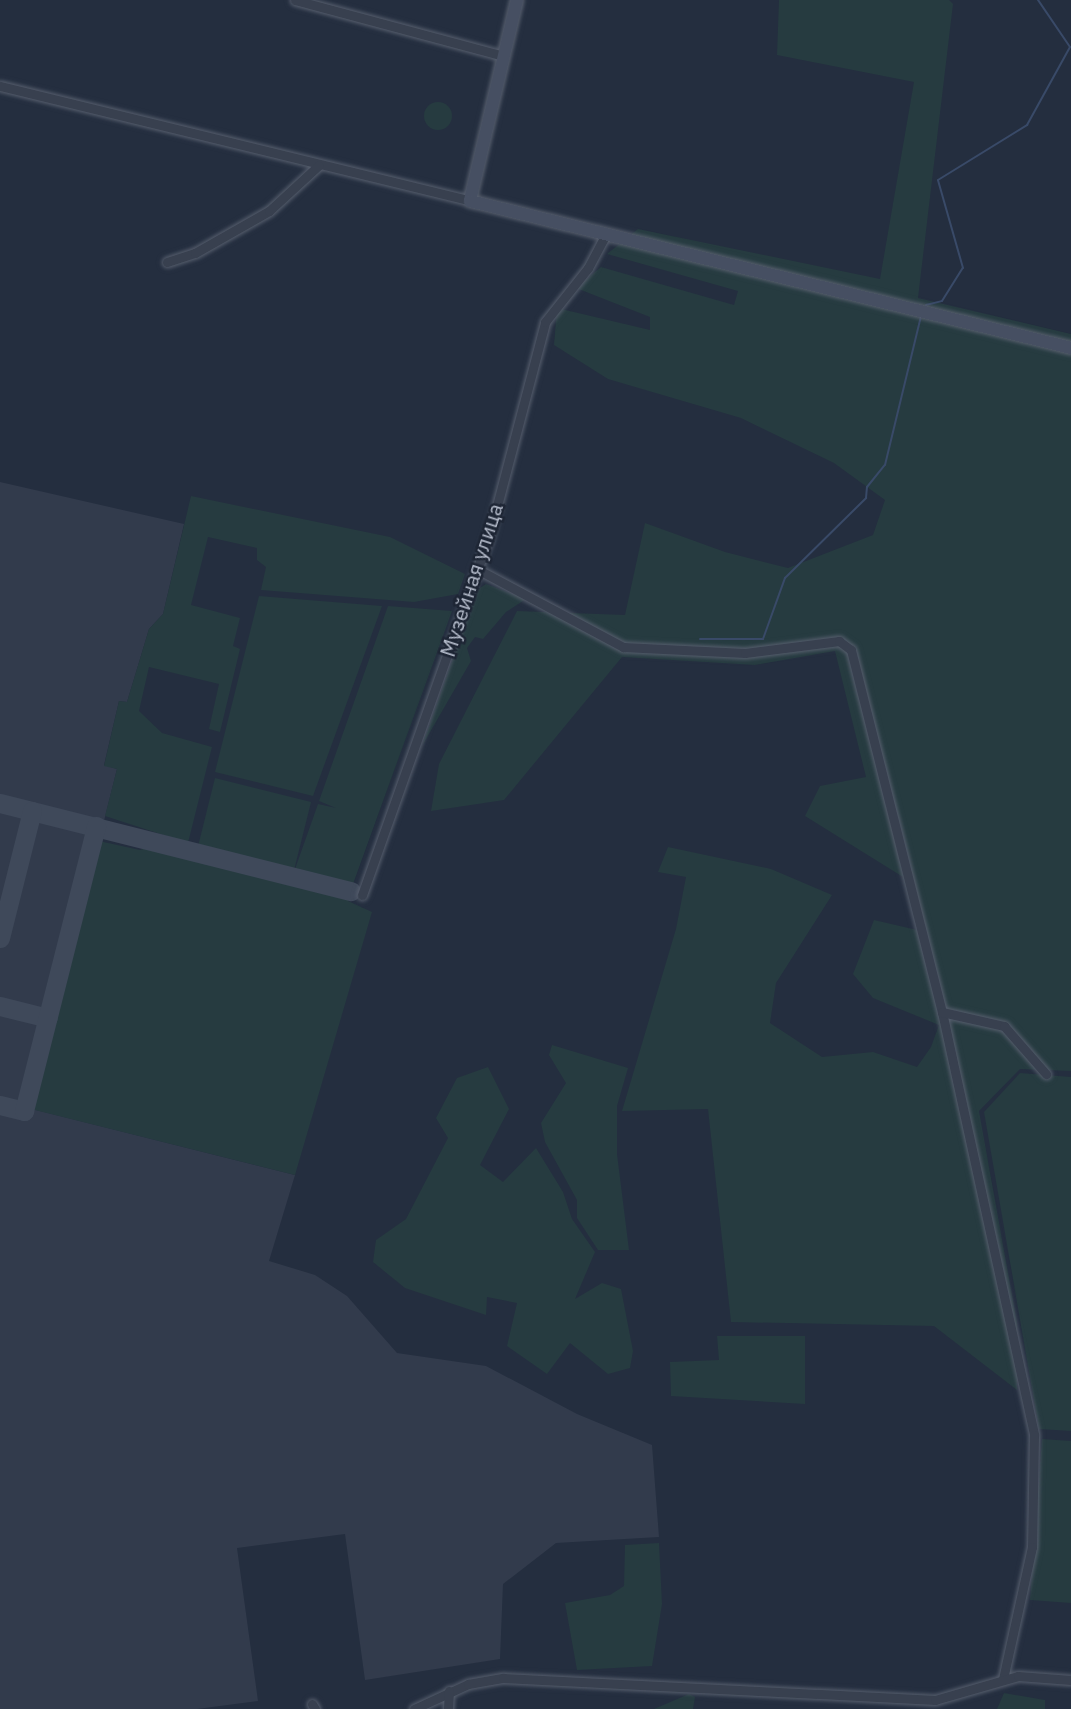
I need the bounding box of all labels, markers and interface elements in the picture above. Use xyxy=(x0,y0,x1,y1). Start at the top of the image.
street label: Музейная улица xyxy=(434,500,508,660)

